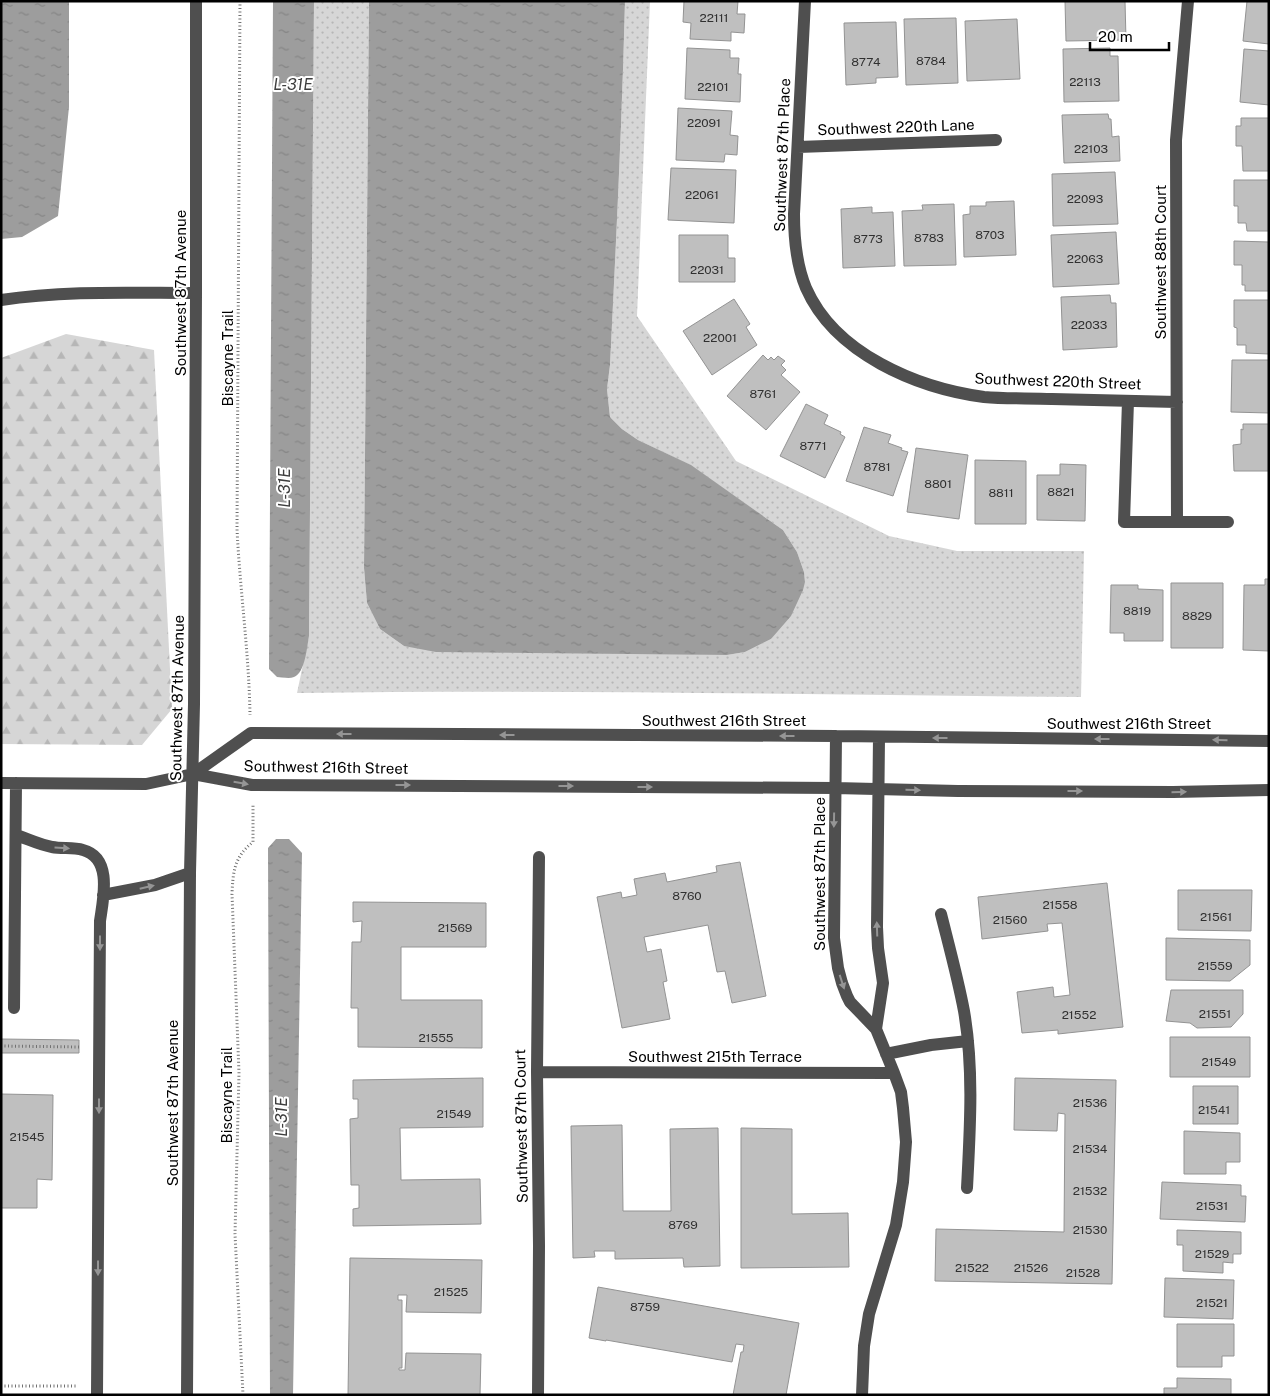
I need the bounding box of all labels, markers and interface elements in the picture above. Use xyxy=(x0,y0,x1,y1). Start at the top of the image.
house number: 22111 xyxy=(700,11,728,25)
scale bar xyxy=(1090,20,1169,52)
text: 20 m xyxy=(1098,28,1133,45)
house number: 8784 xyxy=(916,54,946,68)
house number: 8774 xyxy=(851,55,881,69)
water label: L-31E xyxy=(273,75,313,94)
house number: 22113 xyxy=(1069,75,1101,89)
street label: Southwest 87th Place xyxy=(771,78,793,232)
house number: 22101 xyxy=(697,80,729,94)
house number: 22091 xyxy=(687,116,721,130)
street label: Southwest 220th Lane xyxy=(817,116,975,138)
house number: 22103 xyxy=(1074,142,1108,156)
street label: Southwest 88th Court xyxy=(1152,184,1169,339)
house number: 22061 xyxy=(685,188,719,202)
house number: 22093 xyxy=(1067,192,1103,206)
street label: Southwest 87th Avenue xyxy=(172,210,189,376)
house number: 8703 xyxy=(975,228,1005,242)
house number: 8783 xyxy=(914,231,944,245)
house number: 8773 xyxy=(853,232,883,246)
house number: 22063 xyxy=(1067,252,1103,266)
house number: 22031 xyxy=(690,263,724,277)
street label: Biscayne Trail xyxy=(219,310,236,406)
house number: 22033 xyxy=(1071,318,1107,332)
house number: 22001 xyxy=(703,331,737,345)
street label: Southwest 220th Street xyxy=(974,370,1142,392)
house number: 8761 xyxy=(750,387,776,401)
house number: 8771 xyxy=(799,439,827,453)
house number: 8781 xyxy=(863,460,891,474)
water label: L-31E xyxy=(275,468,294,508)
house number: 8801 xyxy=(924,477,952,491)
house number: 8821 xyxy=(1047,485,1075,499)
house number: 8811 xyxy=(988,486,1014,500)
house number: 8819 xyxy=(1123,604,1151,618)
house number: 8829 xyxy=(1182,609,1212,623)
street label: Southwest 87th Avenue xyxy=(167,615,187,781)
street label: Southwest 216th Street xyxy=(642,712,806,729)
street label: Southwest 216th Street xyxy=(1047,715,1211,732)
one-way arrow xyxy=(336,729,352,737)
one-way arrow xyxy=(499,731,515,739)
one-way arrow xyxy=(779,732,795,740)
one-way arrow xyxy=(932,734,948,742)
one-way arrow xyxy=(1094,735,1110,743)
one-way arrow xyxy=(1212,736,1228,744)
street label: Southwest 216th Street xyxy=(244,757,409,777)
one-way arrow xyxy=(233,779,249,787)
one-way arrow xyxy=(395,781,411,789)
one-way arrow xyxy=(558,782,574,790)
one-way arrow xyxy=(637,783,653,791)
one-way arrow xyxy=(905,786,921,794)
one-way arrow xyxy=(1067,787,1083,795)
one-way arrow xyxy=(1171,788,1187,796)
street label: Southwest 87th Place xyxy=(811,797,828,951)
one-way arrow xyxy=(830,812,838,828)
one-way arrow xyxy=(55,844,71,852)
one-way arrow xyxy=(140,883,155,891)
house number: 8760 xyxy=(672,889,702,903)
house number: 21558 xyxy=(1042,898,1078,912)
house number: 21561 xyxy=(1200,910,1232,924)
house number: 21560 xyxy=(993,913,1027,927)
house number: 21569 xyxy=(438,921,472,935)
one-way arrow xyxy=(873,921,881,937)
one-way arrow xyxy=(96,936,104,952)
house number: 21559 xyxy=(1198,959,1232,973)
one-way arrow xyxy=(839,974,846,989)
house number: 21551 xyxy=(1199,1007,1231,1021)
house number: 21552 xyxy=(1062,1008,1096,1022)
street label: Southwest 87th Avenue xyxy=(164,1020,181,1186)
house number: 21555 xyxy=(418,1031,454,1045)
street label: Biscayne Trail xyxy=(218,1047,235,1143)
street label: Southwest 215th Terrace xyxy=(628,1048,802,1065)
street label: Southwest 87th Court xyxy=(511,1049,531,1203)
house number: 21549 xyxy=(1202,1055,1236,1069)
house number: 21536 xyxy=(1073,1096,1107,1110)
water label: L-31E xyxy=(272,1097,291,1137)
one-way arrow xyxy=(95,1098,103,1114)
house number: 21541 xyxy=(1198,1103,1230,1117)
house number: 21549 xyxy=(437,1107,471,1121)
house number: 21545 xyxy=(10,1130,45,1144)
house number: 21534 xyxy=(1073,1142,1108,1156)
house number: 21532 xyxy=(1073,1184,1107,1198)
house number: 21531 xyxy=(1196,1199,1228,1213)
house number: 8769 xyxy=(668,1218,698,1232)
house number: 21530 xyxy=(1073,1223,1107,1237)
house number: 21529 xyxy=(1195,1247,1229,1261)
one-way arrow xyxy=(94,1261,102,1277)
house number: 21522 xyxy=(955,1261,989,1275)
house number: 21526 xyxy=(1014,1261,1048,1275)
house number: 21528 xyxy=(1066,1266,1101,1280)
house number: 21525 xyxy=(434,1285,469,1299)
house number: 21521 xyxy=(1196,1296,1228,1310)
house number: 8759 xyxy=(630,1300,660,1314)

